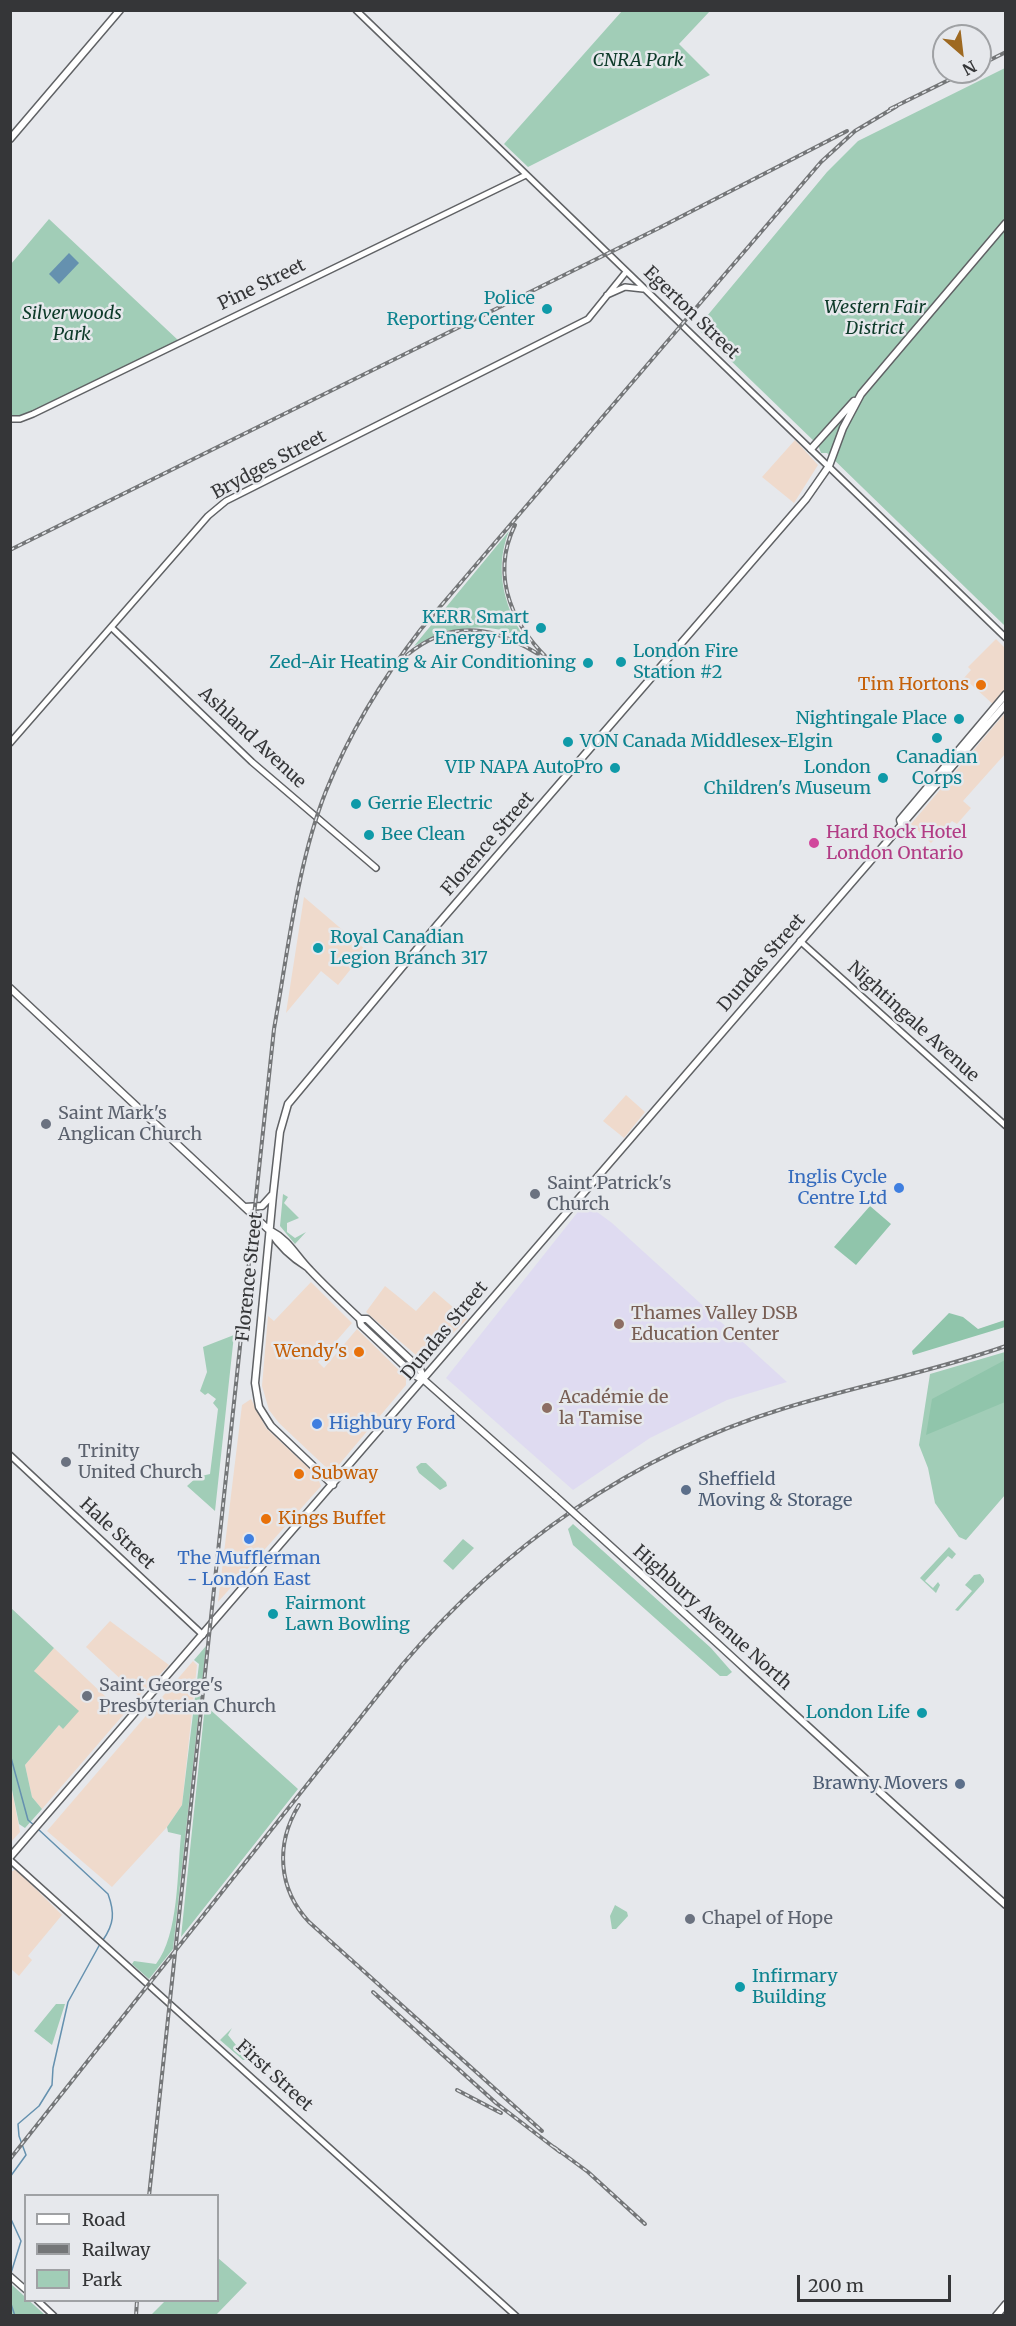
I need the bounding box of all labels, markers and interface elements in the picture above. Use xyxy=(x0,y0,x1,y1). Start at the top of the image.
north arrow xyxy=(932,24,992,84)
park label: CNRA Park xyxy=(592,50,684,72)
text: N xyxy=(959,56,980,80)
street label: Pine Street xyxy=(215,255,309,315)
street label: Egerton Street xyxy=(639,262,743,364)
place label: Police Reporting Center xyxy=(387,288,535,330)
park label: Western Fair District xyxy=(824,297,926,340)
marker: Police Reporting Center xyxy=(540,302,554,316)
park label: Silverwoods Park xyxy=(22,303,122,346)
street label: Brydges Street xyxy=(208,426,330,504)
place label: KERR Smart Energy Ltd xyxy=(422,607,529,650)
marker: KERR Smart Energy Ltd xyxy=(534,621,548,635)
place label: London Fire Station #2 xyxy=(633,641,738,684)
place label: Zed-Air Heating & Air Conditioning xyxy=(269,652,576,674)
marker: London Fire Station #2 xyxy=(614,655,628,669)
marker: Zed-Air Heating & Air Conditioning xyxy=(581,656,595,670)
place label: Tim Hortons xyxy=(858,674,969,696)
marker: Tim Hortons xyxy=(974,678,988,692)
street label: Ashland Avenue xyxy=(194,683,310,793)
place label: Nightingale Place xyxy=(796,708,947,730)
marker: Nightingale Place xyxy=(952,712,966,726)
place label: VON Canada Middlesex-Elgin xyxy=(580,731,833,753)
marker: Canadian Corps xyxy=(930,731,944,745)
marker: VON Canada Middlesex-Elgin xyxy=(561,735,575,749)
place label: Canadian Corps xyxy=(896,747,978,789)
place label: VIP NAPA AutoPro xyxy=(445,757,603,779)
place label: London Children's Museum xyxy=(704,757,871,800)
marker: VIP NAPA AutoPro xyxy=(608,761,622,775)
marker: London Children's Museum xyxy=(876,771,890,785)
street label: Florence Street xyxy=(437,788,539,900)
place label: Gerrie Electric xyxy=(368,793,493,815)
marker: Gerrie Electric xyxy=(349,797,363,811)
place label: Hard Rock Hotel London Ontario xyxy=(826,822,967,864)
place label: Bee Clean xyxy=(381,824,465,846)
marker: Bee Clean xyxy=(362,828,376,842)
marker: Hard Rock Hotel London Ontario xyxy=(807,836,821,850)
street label: Dundas Street xyxy=(714,910,810,1016)
place label: Royal Canadian Legion Branch 317 xyxy=(330,927,488,970)
marker: Royal Canadian Legion Branch 317 xyxy=(311,941,325,955)
street label: Nightingale Avenue xyxy=(843,957,983,1087)
place label: Saint Mark's Anglican Church xyxy=(58,1103,202,1146)
marker: Saint Mark's Anglican Church xyxy=(39,1117,53,1131)
place label: Inglis Cycle Centre Ltd xyxy=(788,1167,887,1210)
place label: Saint Patrick's Church xyxy=(547,1173,671,1216)
marker: Inglis Cycle Centre Ltd xyxy=(892,1181,906,1195)
marker: Saint Patrick's Church xyxy=(528,1187,542,1201)
street label: Florence Street xyxy=(232,1211,268,1343)
street label: Dundas Street xyxy=(397,1277,493,1385)
place label: Thames Valley DSB Education Center xyxy=(631,1303,798,1346)
marker: Thames Valley DSB Education Center xyxy=(612,1317,626,1331)
place label: Wendy's xyxy=(274,1341,347,1363)
marker: Wendy's xyxy=(352,1345,366,1359)
place label: Académie de la Tamise xyxy=(559,1387,668,1430)
marker: Académie de la Tamise xyxy=(540,1401,554,1415)
place label: Highbury Ford xyxy=(329,1413,456,1435)
marker: Highbury Ford xyxy=(310,1417,324,1431)
place label: Trinity United Church xyxy=(78,1441,203,1484)
marker: Trinity United Church xyxy=(59,1455,73,1469)
place label: Subway xyxy=(311,1463,378,1485)
marker: Subway xyxy=(292,1467,306,1481)
place label: Sheffield Moving & Storage xyxy=(698,1469,852,1512)
marker: Sheffield Moving & Storage xyxy=(679,1483,693,1497)
street label: Hale Street xyxy=(75,1494,159,1574)
place label: Kings Buffet xyxy=(278,1508,386,1530)
marker: Kings Buffet xyxy=(259,1512,273,1526)
marker: The Mufflerman - London East xyxy=(242,1532,256,1546)
street label: Highbury Avenue North xyxy=(628,1541,796,1695)
place label: The Mufflerman - London East xyxy=(177,1548,321,1590)
place label: Fairmont Lawn Bowling xyxy=(285,1593,410,1636)
marker: Fairmont Lawn Bowling xyxy=(266,1607,280,1621)
place label: Saint George's Presbyterian Church xyxy=(99,1675,276,1718)
marker: Saint George's Presbyterian Church xyxy=(80,1689,94,1703)
place label: London Life xyxy=(806,1702,910,1724)
marker: London Life xyxy=(915,1706,929,1720)
place label: Brawny Movers xyxy=(813,1773,948,1795)
marker: Brawny Movers xyxy=(953,1777,967,1791)
place label: Chapel of Hope xyxy=(702,1908,833,1930)
marker: Chapel of Hope xyxy=(683,1912,697,1926)
place label: Infirmary Building xyxy=(752,1966,838,2008)
marker: Infirmary Building xyxy=(733,1980,747,1994)
street label: First Street xyxy=(231,2036,317,2116)
legend xyxy=(24,2194,219,2302)
text: Road xyxy=(82,2208,126,2231)
text: Railway xyxy=(82,2238,150,2261)
scale bar xyxy=(800,2263,954,2301)
text: Park xyxy=(82,2268,122,2291)
text: 200 m xyxy=(808,2274,864,2297)

